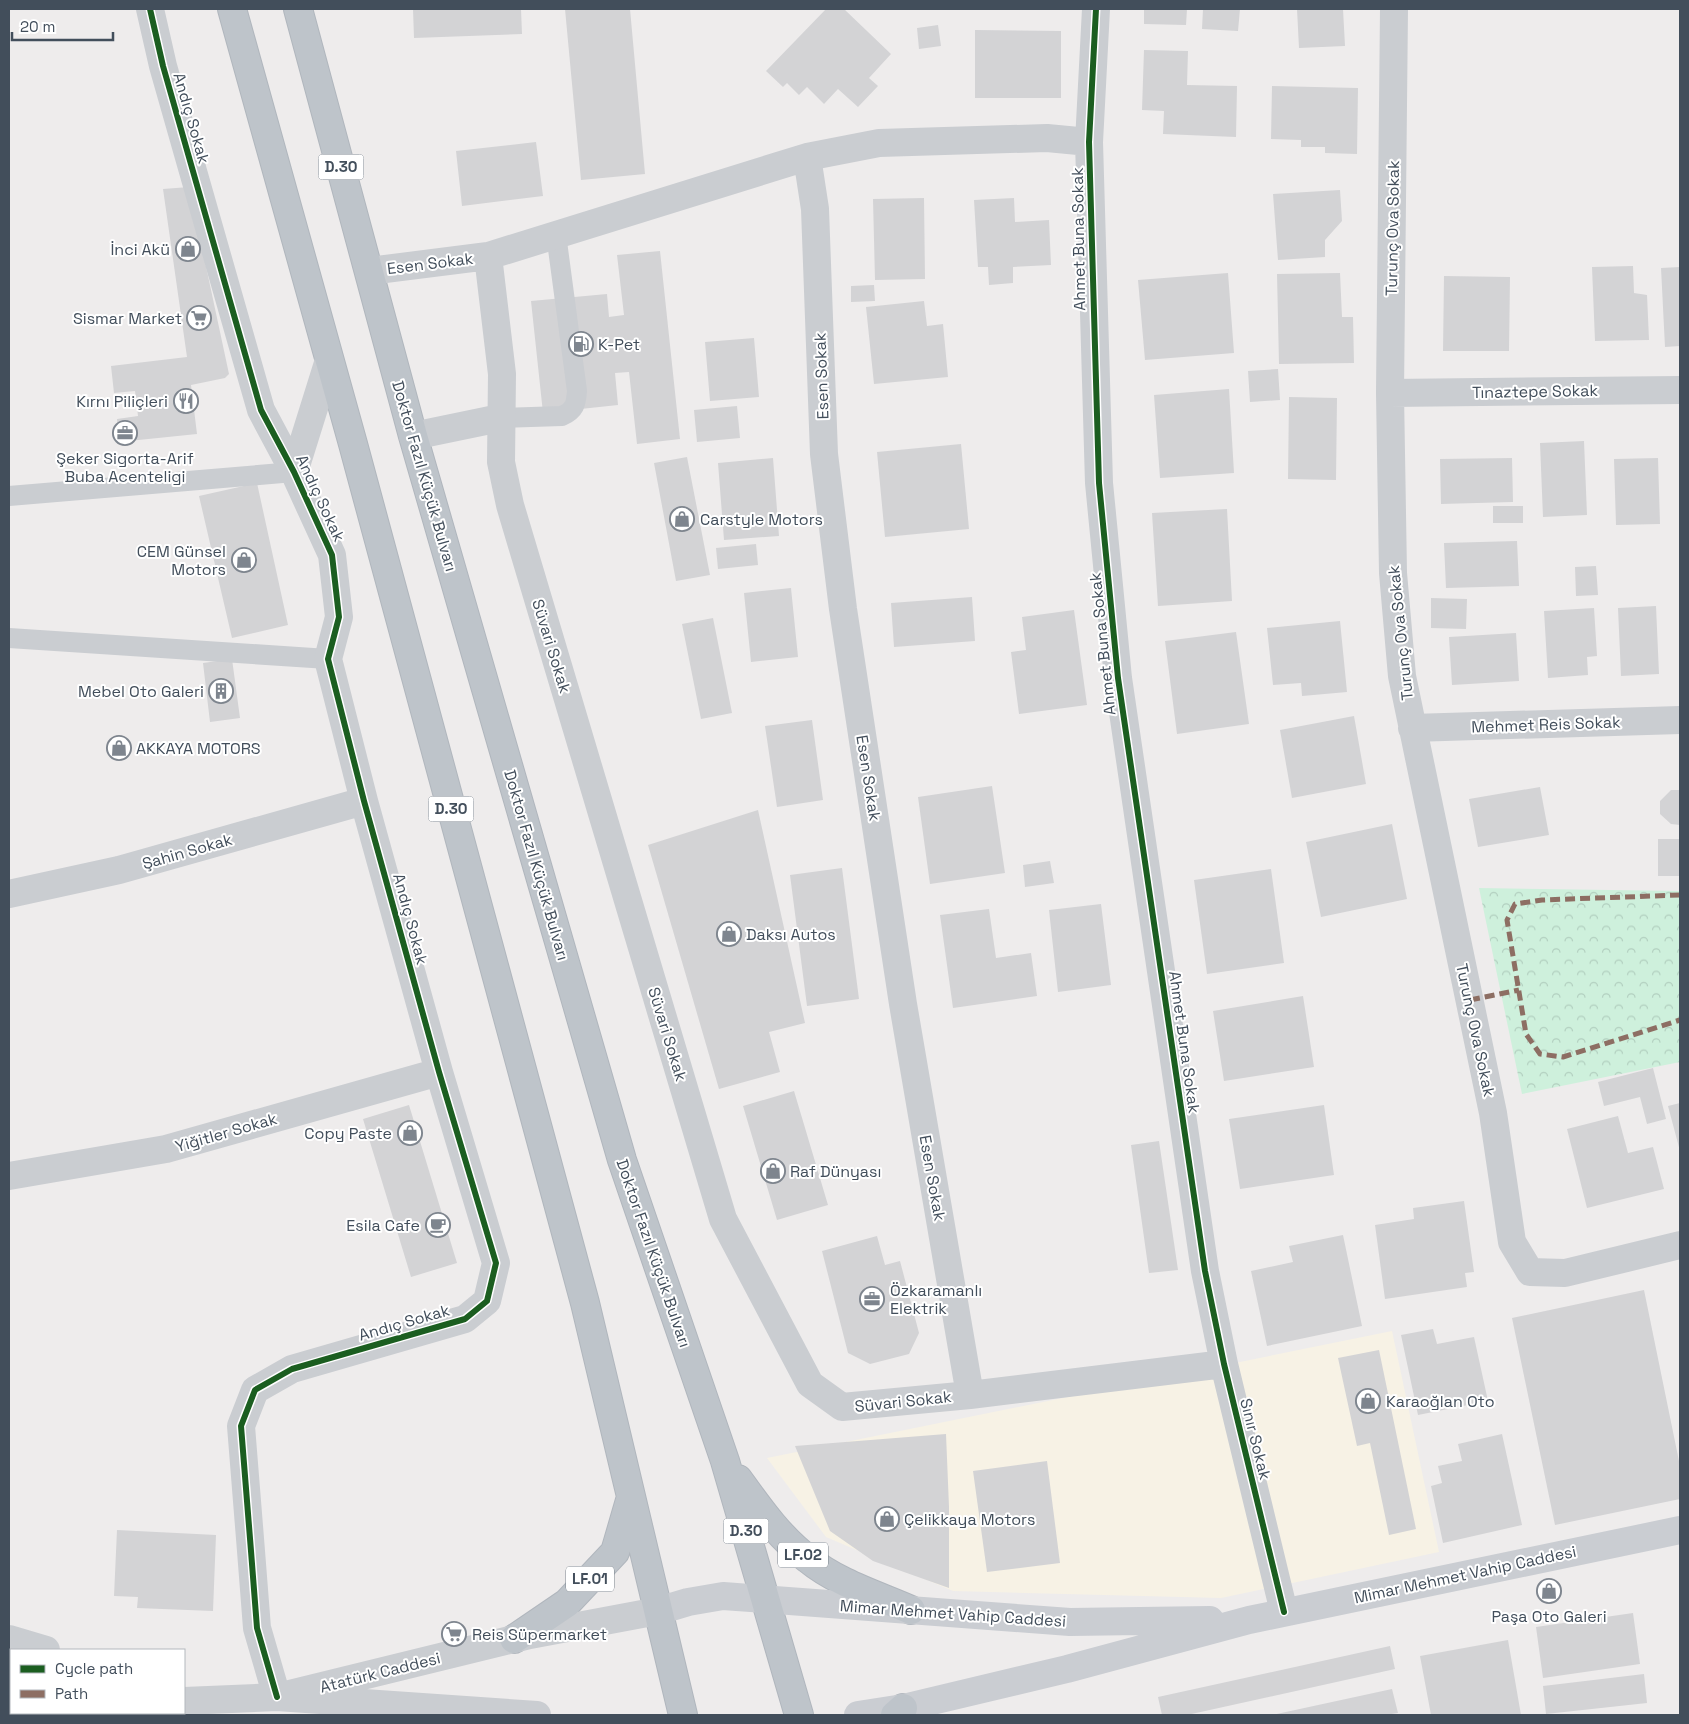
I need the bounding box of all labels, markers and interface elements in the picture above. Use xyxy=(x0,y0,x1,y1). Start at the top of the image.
scale bar xyxy=(12,10,114,42)
text: 20 m xyxy=(20,17,55,36)
street label: Andıç Sokak xyxy=(169,70,215,166)
road number: D.30 xyxy=(318,154,364,180)
street label: Turunç Ova Sokak xyxy=(1381,160,1404,296)
street label: Ahmet Buna Sokak xyxy=(1067,167,1090,311)
shop icon: İnci Akü xyxy=(175,236,201,262)
place label: İnci Akü xyxy=(110,239,170,260)
street label: Esen Sokak xyxy=(386,248,475,279)
supermarket icon: Sismar Market xyxy=(186,305,212,331)
place label: Sismar Market xyxy=(73,308,182,329)
fuel station icon: K-Pet xyxy=(568,331,594,357)
street label: Esen Sokak xyxy=(809,332,834,420)
place label: K-Pet xyxy=(598,334,640,355)
street label: Doktor Fazıl Küçük Bulvarı xyxy=(387,378,462,574)
street label: Tınaztepe Sokak xyxy=(1472,380,1598,403)
restaurant icon: Kırnı Piliçleri xyxy=(173,388,199,414)
place label: Kırnı Piliçleri xyxy=(76,391,168,412)
office icon: Şeker Sigorta-Arif Buba Acenteligi xyxy=(112,420,138,446)
place label: Şeker Sigorta-Arif Buba Acenteligi xyxy=(56,448,194,487)
street label: Andıç Sokak xyxy=(291,451,350,545)
shop icon: Carstyle Motors xyxy=(669,506,695,532)
place label: Carstyle Motors xyxy=(700,509,823,530)
place label: CEM Günsel Motors xyxy=(137,541,226,580)
shop icon: CEM Günsel Motors xyxy=(231,547,257,573)
street label: Turunç Ova Sokak xyxy=(1383,564,1418,701)
street label: Ahmet Buna Sokak xyxy=(1085,571,1120,716)
street label: Süvari Sokak xyxy=(527,597,576,696)
building icon: Mebel Oto Galeri xyxy=(208,678,234,704)
place label: Mebel Oto Galeri xyxy=(78,681,204,702)
street label: Mehmet Reis Sokak xyxy=(1471,711,1621,738)
street label: Esen Sokak xyxy=(851,734,886,823)
shop icon: AKKAYA MOTORS xyxy=(106,735,132,761)
place label: AKKAYA MOTORS xyxy=(136,738,261,759)
street label: Doktor Fazıl Küçük Bulvarı xyxy=(499,767,574,963)
road number: D.30 xyxy=(428,796,474,822)
street label: Şahin Sokak xyxy=(140,829,235,874)
street label: Andıç Sokak xyxy=(388,871,433,967)
shop icon: Daksı Autos xyxy=(716,921,742,947)
place label: Daksı Autos xyxy=(746,924,836,945)
street label: Turunç Ova Sokak xyxy=(1451,962,1500,1099)
street label: Ahmet Buna Sokak xyxy=(1164,969,1205,1115)
street label: Süvari Sokak xyxy=(643,985,692,1084)
street label: Yiğitler Sokak xyxy=(173,1108,280,1157)
shop icon: Copy Paste xyxy=(397,1120,423,1146)
place label: Copy Paste xyxy=(304,1123,392,1144)
street label: Esen Sokak xyxy=(915,1134,950,1223)
street label: Doktor Fazıl Küçük Bulvarı xyxy=(611,1156,696,1350)
shop icon: Raf Dünyası xyxy=(760,1158,786,1184)
place label: Raf Dünyası xyxy=(790,1161,881,1182)
cafe icon: Esila Cafe xyxy=(425,1212,451,1238)
place label: Esila Cafe xyxy=(346,1215,420,1236)
place label: Özkaramanlı Elektrik xyxy=(890,1280,982,1319)
office icon: Özkaramanlı Elektrik xyxy=(859,1286,885,1312)
street label: Andıç Sokak xyxy=(356,1299,452,1345)
street label: Süvari Sokak xyxy=(854,1386,953,1417)
shop icon: Karaoğlan Oto xyxy=(1355,1388,1381,1414)
place label: Karaoğlan Oto xyxy=(1386,1391,1495,1412)
street label: Sınır Sokak xyxy=(1235,1396,1276,1483)
shop icon: Çelikkaya Motors xyxy=(874,1506,900,1532)
place label: Çelikkaya Motors xyxy=(904,1509,1035,1530)
road number: D.30 xyxy=(724,1518,768,1544)
street label: Mimar Mehmet Vahip Caddesi xyxy=(1352,1541,1578,1608)
road number: LF.02 xyxy=(778,1542,828,1568)
road number: LF.01 xyxy=(566,1566,614,1592)
shop icon: Paşa Oto Galeri xyxy=(1536,1578,1562,1604)
street label: Mimar Mehmet Vahip Caddesi xyxy=(839,1595,1067,1632)
place label: Paşa Oto Galeri xyxy=(1491,1606,1607,1627)
supermarket icon: Reis Süpermarket xyxy=(441,1621,467,1647)
place label: Reis Süpermarket xyxy=(472,1624,607,1645)
street label: Atatürk Caddesi xyxy=(318,1647,443,1698)
legend xyxy=(10,1649,185,1714)
text: Cycle path xyxy=(55,1659,133,1678)
text: Path xyxy=(55,1684,88,1703)

